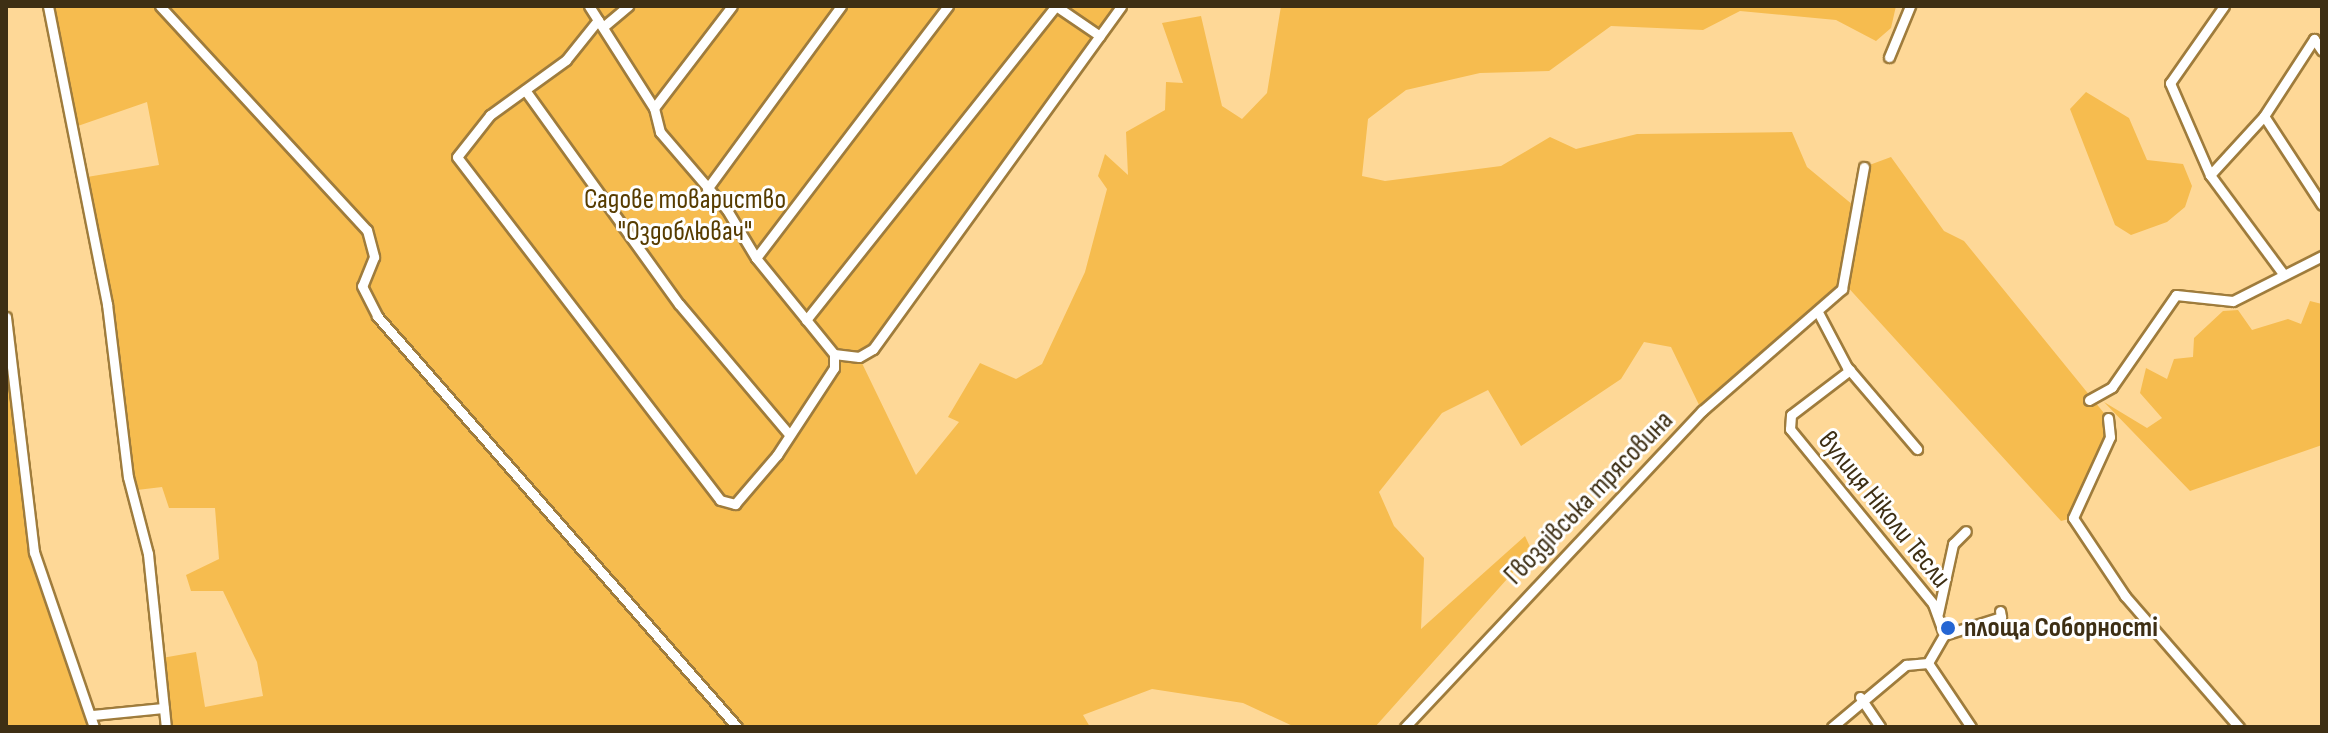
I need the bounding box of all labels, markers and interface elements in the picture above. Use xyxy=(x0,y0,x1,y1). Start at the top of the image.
park label: Садове товариство "Оздоблювач" xyxy=(584,183,786,249)
street label: Гвоздівська трясовина xyxy=(1497,404,1681,592)
street label: вулиця Ніколи Тесли xyxy=(1811,425,1957,595)
place label: площа Соборності xyxy=(1964,611,2158,645)
marker: площа Соборності xyxy=(1939,619,1957,637)

